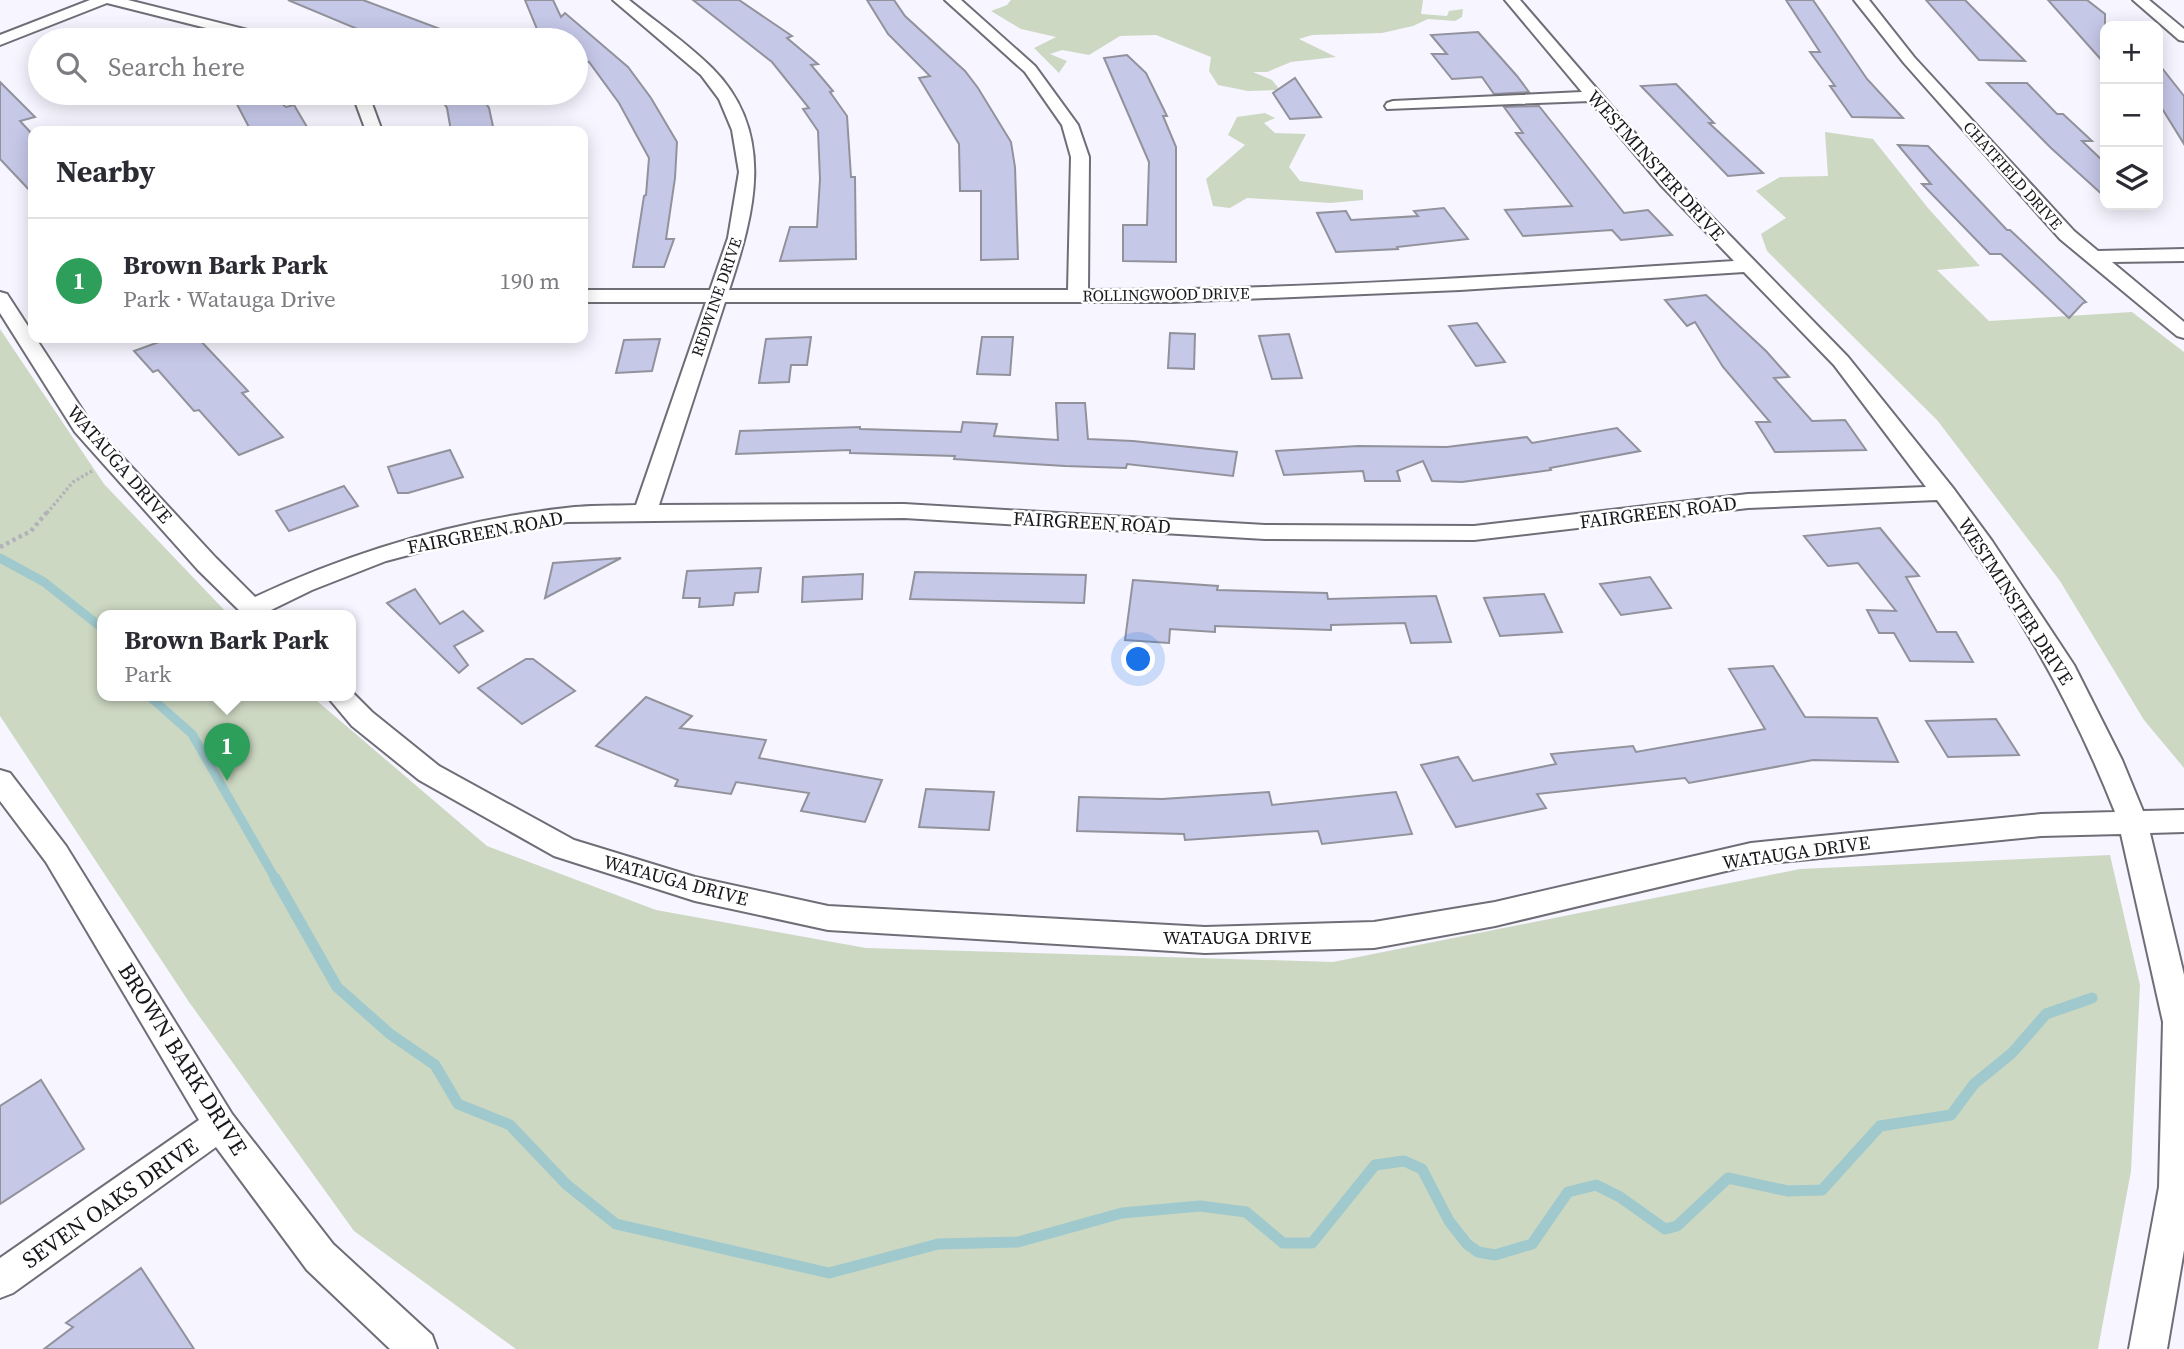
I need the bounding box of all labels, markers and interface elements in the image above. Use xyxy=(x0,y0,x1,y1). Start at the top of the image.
map controls xyxy=(2100,21,2163,210)
button: + xyxy=(2100,21,2163,84)
search box xyxy=(28,28,588,105)
icon: search xyxy=(52,48,90,86)
text: Search here xyxy=(108,49,245,85)
street label: WESTMINSTER DRIVE xyxy=(1581,84,1731,246)
button: − xyxy=(2100,84,2163,147)
street label: CHATFIELD DRIVE xyxy=(1958,116,2068,234)
button: layers xyxy=(2100,147,2163,210)
text: Nearby xyxy=(56,151,155,192)
street label: REDWINE DRIVE xyxy=(685,234,747,359)
text: Brown Bark Park xyxy=(123,247,328,283)
text: 1 xyxy=(73,265,85,297)
text: 190 m xyxy=(499,265,560,297)
street label: ROLLINGWOOD DRIVE xyxy=(1082,282,1250,306)
text: Park · Watauga Drive xyxy=(123,283,336,315)
street label: WATAUGA DRIVE xyxy=(61,399,179,529)
street label: FAIRGREEN ROAD xyxy=(1578,489,1738,535)
street label: FAIRGREEN ROAD xyxy=(405,504,565,560)
street label: FAIRGREEN ROAD xyxy=(1012,505,1172,539)
street label: WESTMINSTER DRIVE xyxy=(1952,512,2080,690)
popup xyxy=(97,610,356,701)
text: Brown Bark Park xyxy=(124,622,329,658)
your location xyxy=(1121,642,1155,676)
text: Park xyxy=(124,658,171,690)
pin: 1 xyxy=(204,723,250,781)
street label: WATAUGA DRIVE xyxy=(1721,829,1871,875)
street label: WATAUGA DRIVE xyxy=(601,848,751,912)
street label: WATAUGA DRIVE xyxy=(1163,924,1311,950)
street label: BROWN BARK DRIVE xyxy=(111,957,255,1161)
street label: SEVEN OAKS DRIVE xyxy=(16,1130,205,1276)

